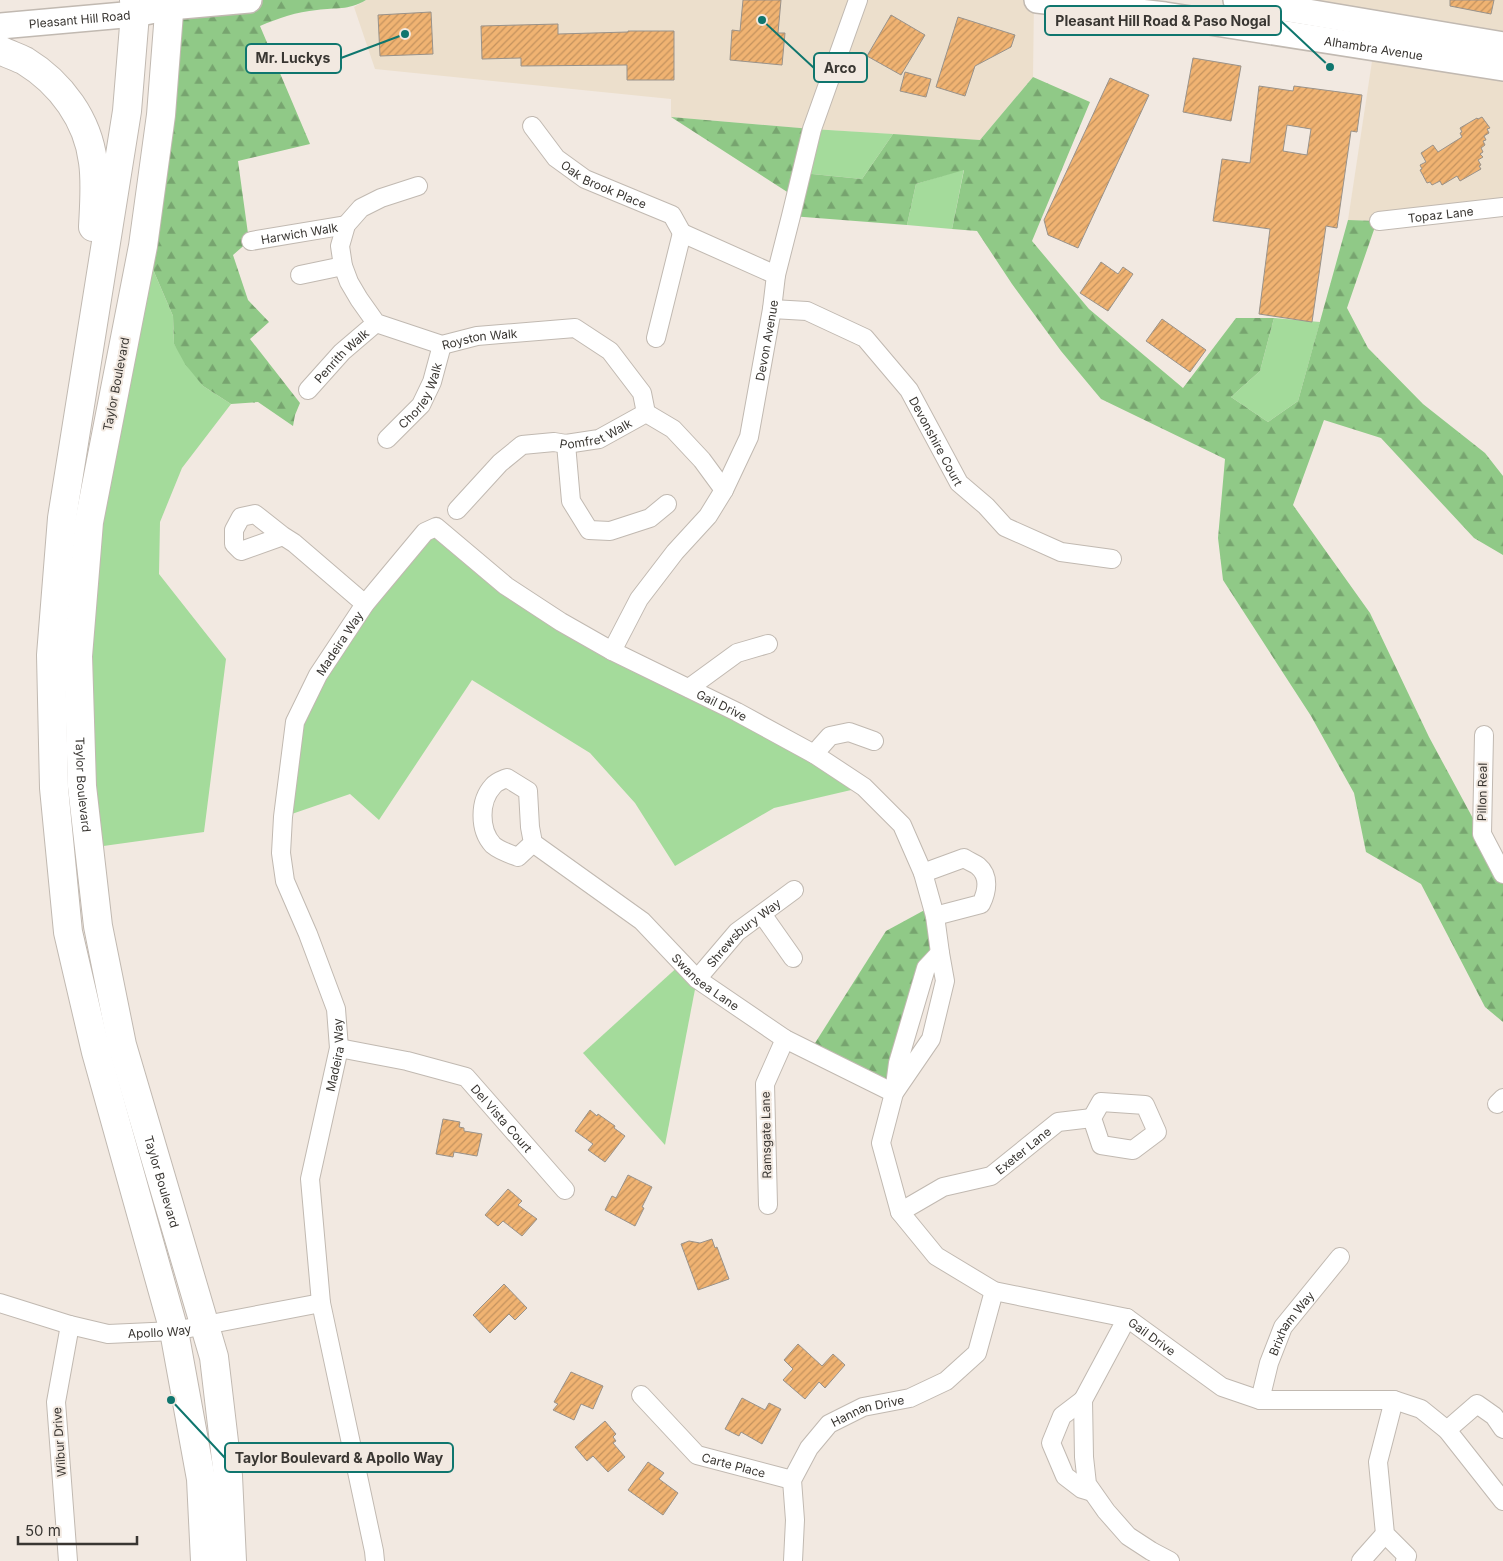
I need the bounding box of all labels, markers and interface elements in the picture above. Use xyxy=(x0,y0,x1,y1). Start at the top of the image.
callout: Pleasant Hill Road & Paso Nogal xyxy=(1045,6,1281,35)
street label: Pleasant Hill Road xyxy=(28,7,131,31)
text: Pleasant Hill Road & Paso Nogal xyxy=(1055,12,1271,29)
street label: Alhambra Avenue xyxy=(1323,33,1424,63)
callout: Mr. Luckys xyxy=(246,44,341,73)
text: Mr. Luckys xyxy=(256,49,331,66)
callout: Arco xyxy=(814,53,867,82)
text: Arco xyxy=(824,59,857,76)
street label: Oak Brook Place xyxy=(558,157,649,211)
street label: Topaz Lane xyxy=(1407,203,1474,225)
street label: Harwich Walk xyxy=(260,219,339,247)
street label: Devon Avenue xyxy=(752,299,781,382)
street label: Penrith Walk xyxy=(311,325,372,386)
street label: Royston Walk xyxy=(440,325,518,352)
street label: Taylor Boulevard xyxy=(100,336,132,432)
street label: Chorley Walk xyxy=(395,360,445,431)
street label: Devonshire Court xyxy=(906,394,966,488)
street label: Pomfret Walk xyxy=(558,415,635,452)
street label: Madeira Way xyxy=(312,608,366,678)
street label: Gail Drive xyxy=(694,686,750,724)
street label: Taylor Boulevard xyxy=(73,737,95,833)
street label: Pillon Real xyxy=(1474,763,1490,821)
street label: Shrewsbury Way xyxy=(703,895,784,970)
street label: Swansea Lane xyxy=(669,950,742,1013)
street label: Madeira Way xyxy=(322,1018,347,1093)
street label: Del Vista Court xyxy=(468,1081,536,1155)
street label: Ramsgate Lane xyxy=(758,1091,774,1179)
street label: Exeter Lane xyxy=(992,1123,1054,1177)
street label: Taylor Boulevard xyxy=(142,1134,183,1229)
street label: Brixham Way xyxy=(1265,1288,1317,1358)
street label: Gail Drive xyxy=(1126,1314,1179,1358)
street label: Apollo Way xyxy=(127,1320,193,1341)
street label: Hannan Drive xyxy=(828,1392,905,1429)
street label: Wilbur Drive xyxy=(49,1407,69,1477)
callout: Taylor Boulevard & Apollo Way xyxy=(225,1443,453,1472)
text: Taylor Boulevard & Apollo Way xyxy=(235,1449,444,1466)
street label: Carte Place xyxy=(700,1449,767,1480)
scale bar xyxy=(18,1514,136,1546)
text: 50 m xyxy=(25,1521,61,1540)

